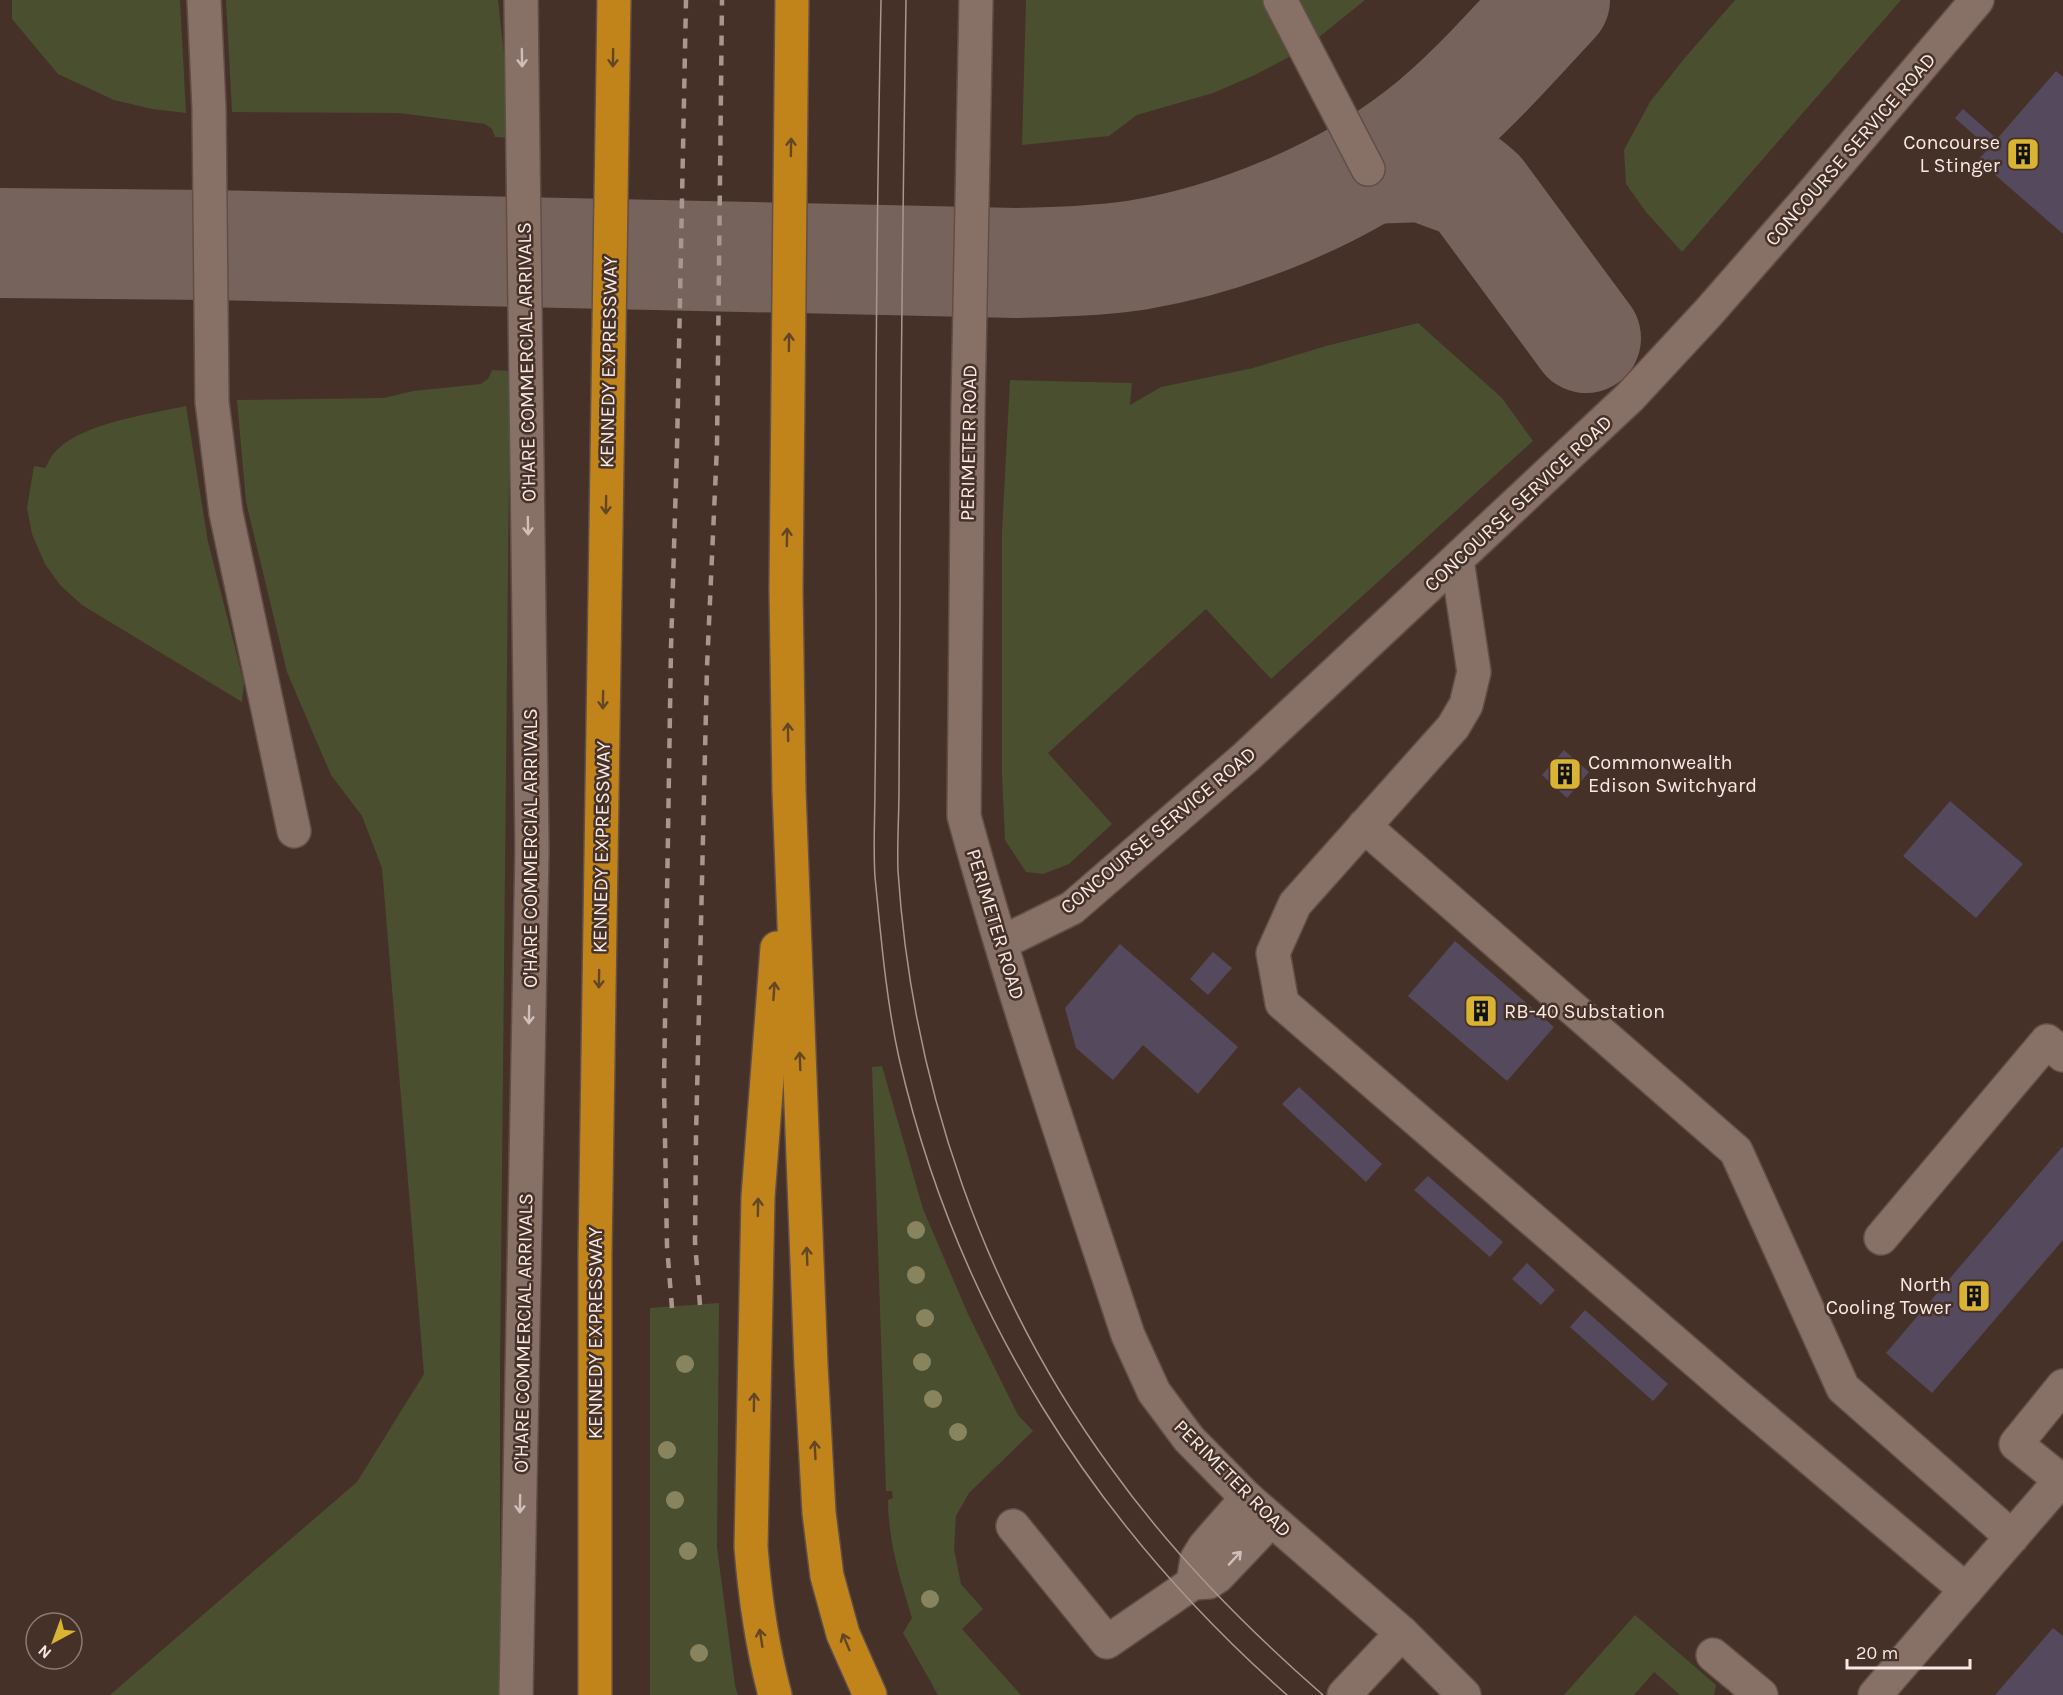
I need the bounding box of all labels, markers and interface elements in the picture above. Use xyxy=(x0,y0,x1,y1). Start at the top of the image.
one-way arrow xyxy=(516,48,528,68)
one-way arrow xyxy=(607,48,619,68)
street label: CONCOURSE SERVICE ROAD xyxy=(1760,48,1940,250)
place label: Concourse L Stinger xyxy=(1903,131,2001,177)
building icon: Concourse L Stinger xyxy=(2005,136,2041,172)
one-way arrow xyxy=(785,138,797,158)
street label: O'HARE COMMERCIAL ARRIVALS xyxy=(513,222,540,502)
street label: KENNEDY EXPRESSWAY xyxy=(595,256,622,468)
one-way arrow xyxy=(783,333,795,353)
street label: PERIMETER ROAD xyxy=(956,365,981,521)
street label: CONCOURSE SERVICE ROAD xyxy=(1420,410,1617,596)
one-way arrow xyxy=(600,495,612,515)
one-way arrow xyxy=(522,516,534,536)
one-way arrow xyxy=(781,528,793,548)
one-way arrow xyxy=(597,690,609,710)
street label: O'HARE COMMERCIAL ARRIVALS xyxy=(519,708,542,988)
one-way arrow xyxy=(783,723,794,743)
street label: KENNEDY EXPRESSWAY xyxy=(588,741,615,953)
street label: CONCOURSE SERVICE ROAD xyxy=(1056,742,1261,919)
place label: Commonwealth Edison Switchyard xyxy=(1588,751,1757,797)
building icon: Commonwealth Edison Switchyard xyxy=(1547,756,1583,792)
street label: PERIMETER ROAD xyxy=(962,846,1029,1002)
one-way arrow xyxy=(593,969,605,989)
one-way arrow xyxy=(769,982,780,1002)
building icon: RB-40 Substation xyxy=(1463,993,1499,1029)
place label: RB-40 Substation xyxy=(1504,1000,1665,1023)
one-way arrow xyxy=(523,1005,535,1025)
one-way arrow xyxy=(794,1051,805,1071)
street label: O'HARE COMMERCIAL ARRIVALS xyxy=(510,1193,537,1473)
one-way arrow xyxy=(752,1197,763,1217)
street label: KENNEDY EXPRESSWAY xyxy=(584,1227,607,1439)
one-way arrow xyxy=(801,1246,812,1266)
place label: North Cooling Tower xyxy=(1826,1273,1952,1319)
building icon: North Cooling Tower xyxy=(1956,1278,1992,1314)
one-way arrow xyxy=(748,1392,760,1412)
street label: PERIMETER ROAD xyxy=(1169,1415,1296,1542)
one-way arrow xyxy=(810,1441,821,1461)
one-way arrow xyxy=(514,1494,526,1514)
one-way arrow xyxy=(1228,1550,1242,1565)
north arrow xyxy=(24,1611,84,1671)
one-way arrow xyxy=(756,1629,767,1649)
scale bar xyxy=(1847,1632,1970,1670)
one-way arrow xyxy=(840,1633,851,1652)
text: N xyxy=(34,1641,55,1663)
text: 20 m xyxy=(1856,1642,1898,1664)

